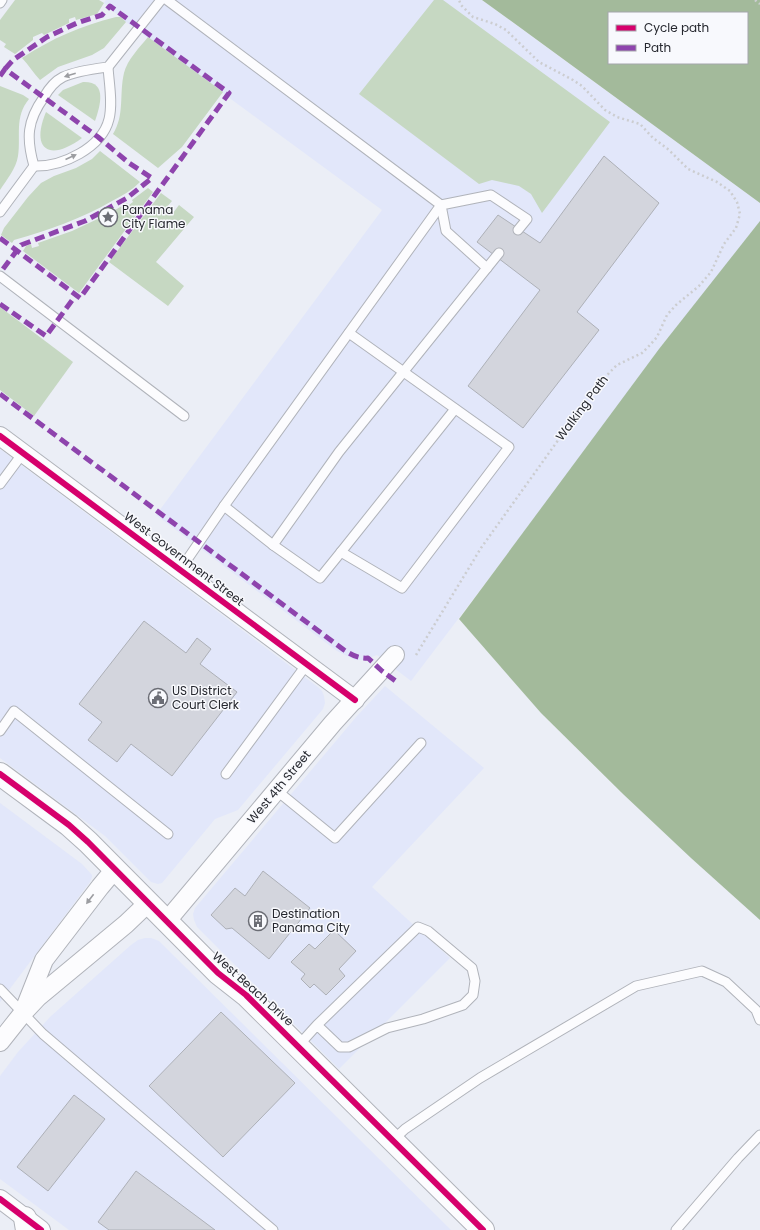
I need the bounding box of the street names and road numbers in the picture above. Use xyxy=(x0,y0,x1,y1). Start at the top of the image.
street label: Walking Path xyxy=(551,371,612,444)
street label: West Government Street xyxy=(121,508,248,609)
street label: West 4th Street xyxy=(243,746,314,827)
street label: West Beach Drive xyxy=(209,947,298,1030)

